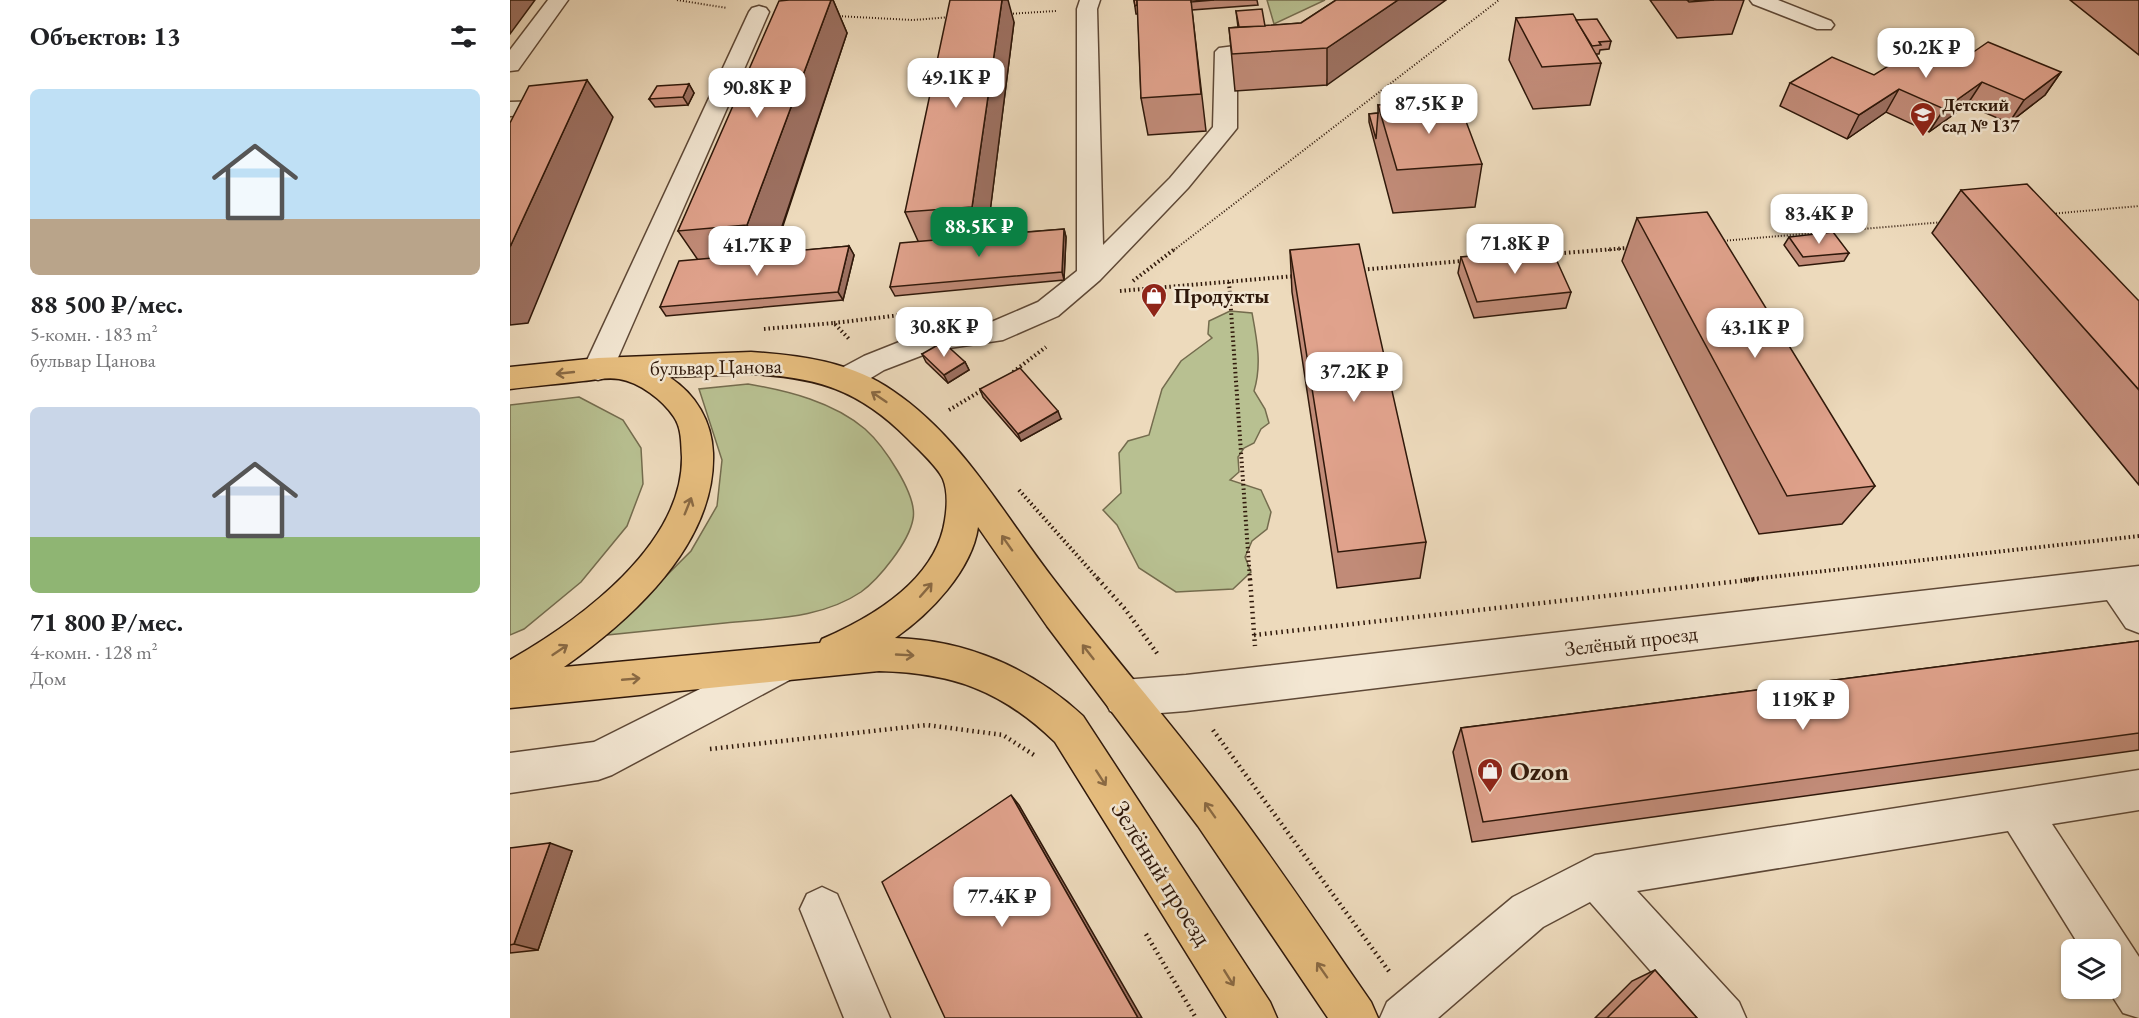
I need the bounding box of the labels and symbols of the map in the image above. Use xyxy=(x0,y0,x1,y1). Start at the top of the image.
pin: 50.2K ₽ xyxy=(1871,28,1981,79)
pin: 49.1K ₽ xyxy=(901,58,1011,109)
pin: 90.8K ₽ xyxy=(702,68,812,119)
pin: 87.5K ₽ xyxy=(1374,84,1484,135)
place label: Детский сад № 137 xyxy=(1942,93,2020,137)
school or university icon: Детский сад № 137 xyxy=(1908,100,1938,138)
pin: 83.4K ₽ xyxy=(1764,194,1874,245)
pin: 88.5K ₽ xyxy=(924,207,1034,258)
pin: 71.8K ₽ xyxy=(1460,224,1570,275)
pin: 41.7K ₽ xyxy=(702,226,812,277)
shop icon: Продукты xyxy=(1139,281,1169,319)
place label: Продукты xyxy=(1174,282,1269,309)
pin: 30.8K ₽ xyxy=(889,307,999,358)
pin: 43.1K ₽ xyxy=(1700,308,1810,359)
street label: бульвар Цанова xyxy=(650,352,783,381)
pin: 37.2K ₽ xyxy=(1299,352,1409,403)
one-way arrow xyxy=(556,368,576,379)
one-way arrow xyxy=(871,391,888,403)
one-way arrow xyxy=(684,498,695,516)
one-way arrow xyxy=(1001,535,1013,552)
one-way arrow xyxy=(919,582,933,597)
street label: Зелёный проезд xyxy=(1563,619,1699,662)
one-way arrow xyxy=(551,643,568,655)
one-way arrow xyxy=(1081,644,1094,660)
one-way arrow xyxy=(895,649,915,660)
one-way arrow xyxy=(621,673,640,684)
pin: 119K ₽ xyxy=(1754,680,1852,731)
place label: Ozon xyxy=(1510,754,1569,788)
shop icon: Ozon xyxy=(1475,756,1505,794)
one-way arrow xyxy=(1096,769,1108,786)
street label: Зелёный проезд xyxy=(1104,794,1220,952)
one-way arrow xyxy=(1204,802,1216,819)
pin: 77.4K ₽ xyxy=(947,877,1057,928)
one-way arrow xyxy=(1316,962,1328,979)
one-way arrow xyxy=(1223,969,1235,986)

